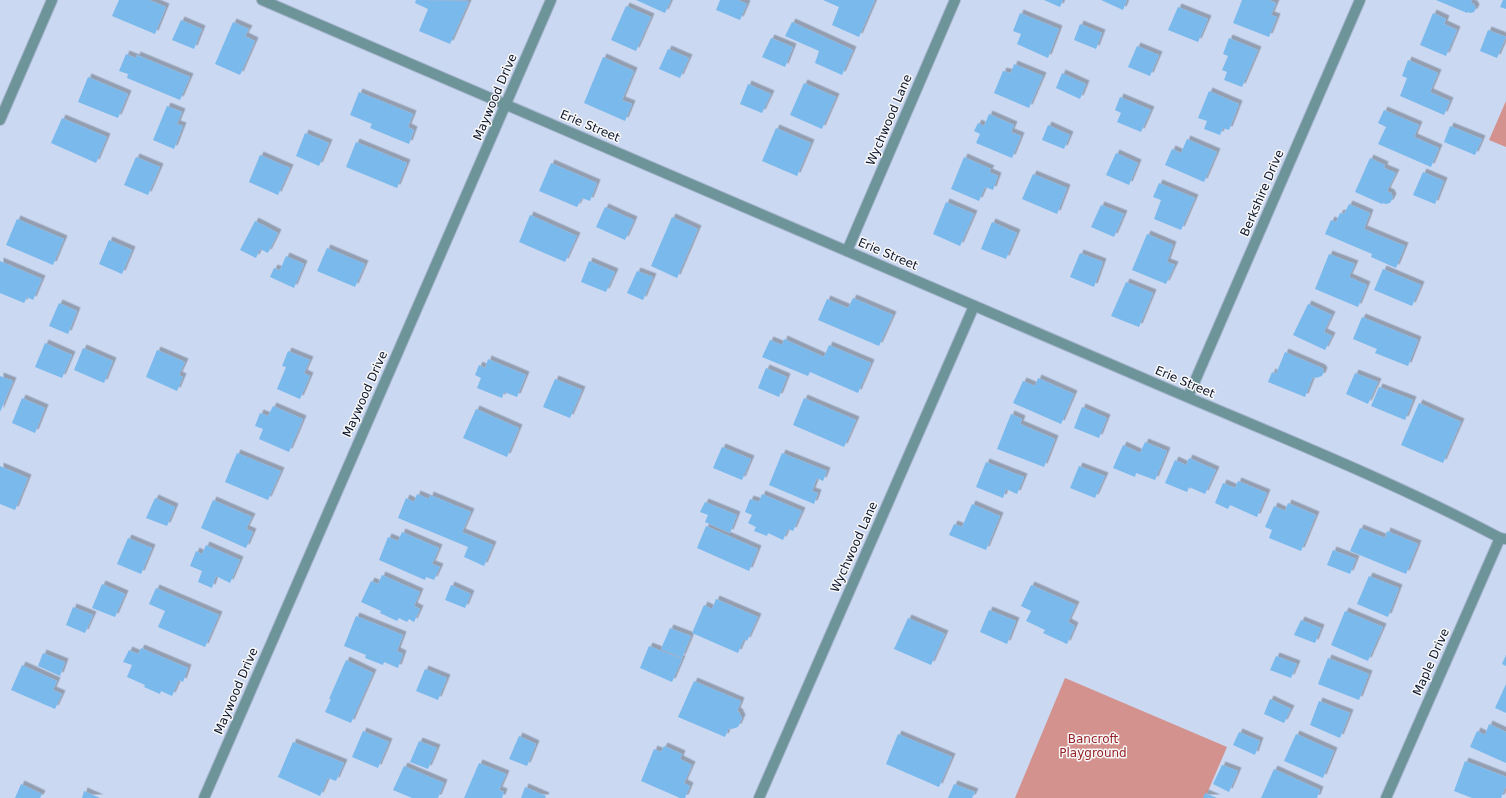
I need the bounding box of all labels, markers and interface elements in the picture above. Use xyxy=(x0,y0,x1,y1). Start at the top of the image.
street label: Maywood Drive xyxy=(470,52,520,142)
street label: Wychwood Lane xyxy=(863,72,915,168)
street label: Erie Street xyxy=(558,107,622,145)
street label: Berkshire Drive xyxy=(1237,148,1287,238)
street label: Erie Street xyxy=(856,235,920,273)
street label: Maywood Drive xyxy=(340,349,390,439)
street label: Erie Street xyxy=(1153,363,1217,401)
street label: Wychwood Lane xyxy=(828,499,880,595)
street label: Maple Drive xyxy=(1410,626,1452,698)
street label: Maywood Drive xyxy=(211,646,261,736)
park label: Bancroft Playground xyxy=(1059,732,1127,760)

